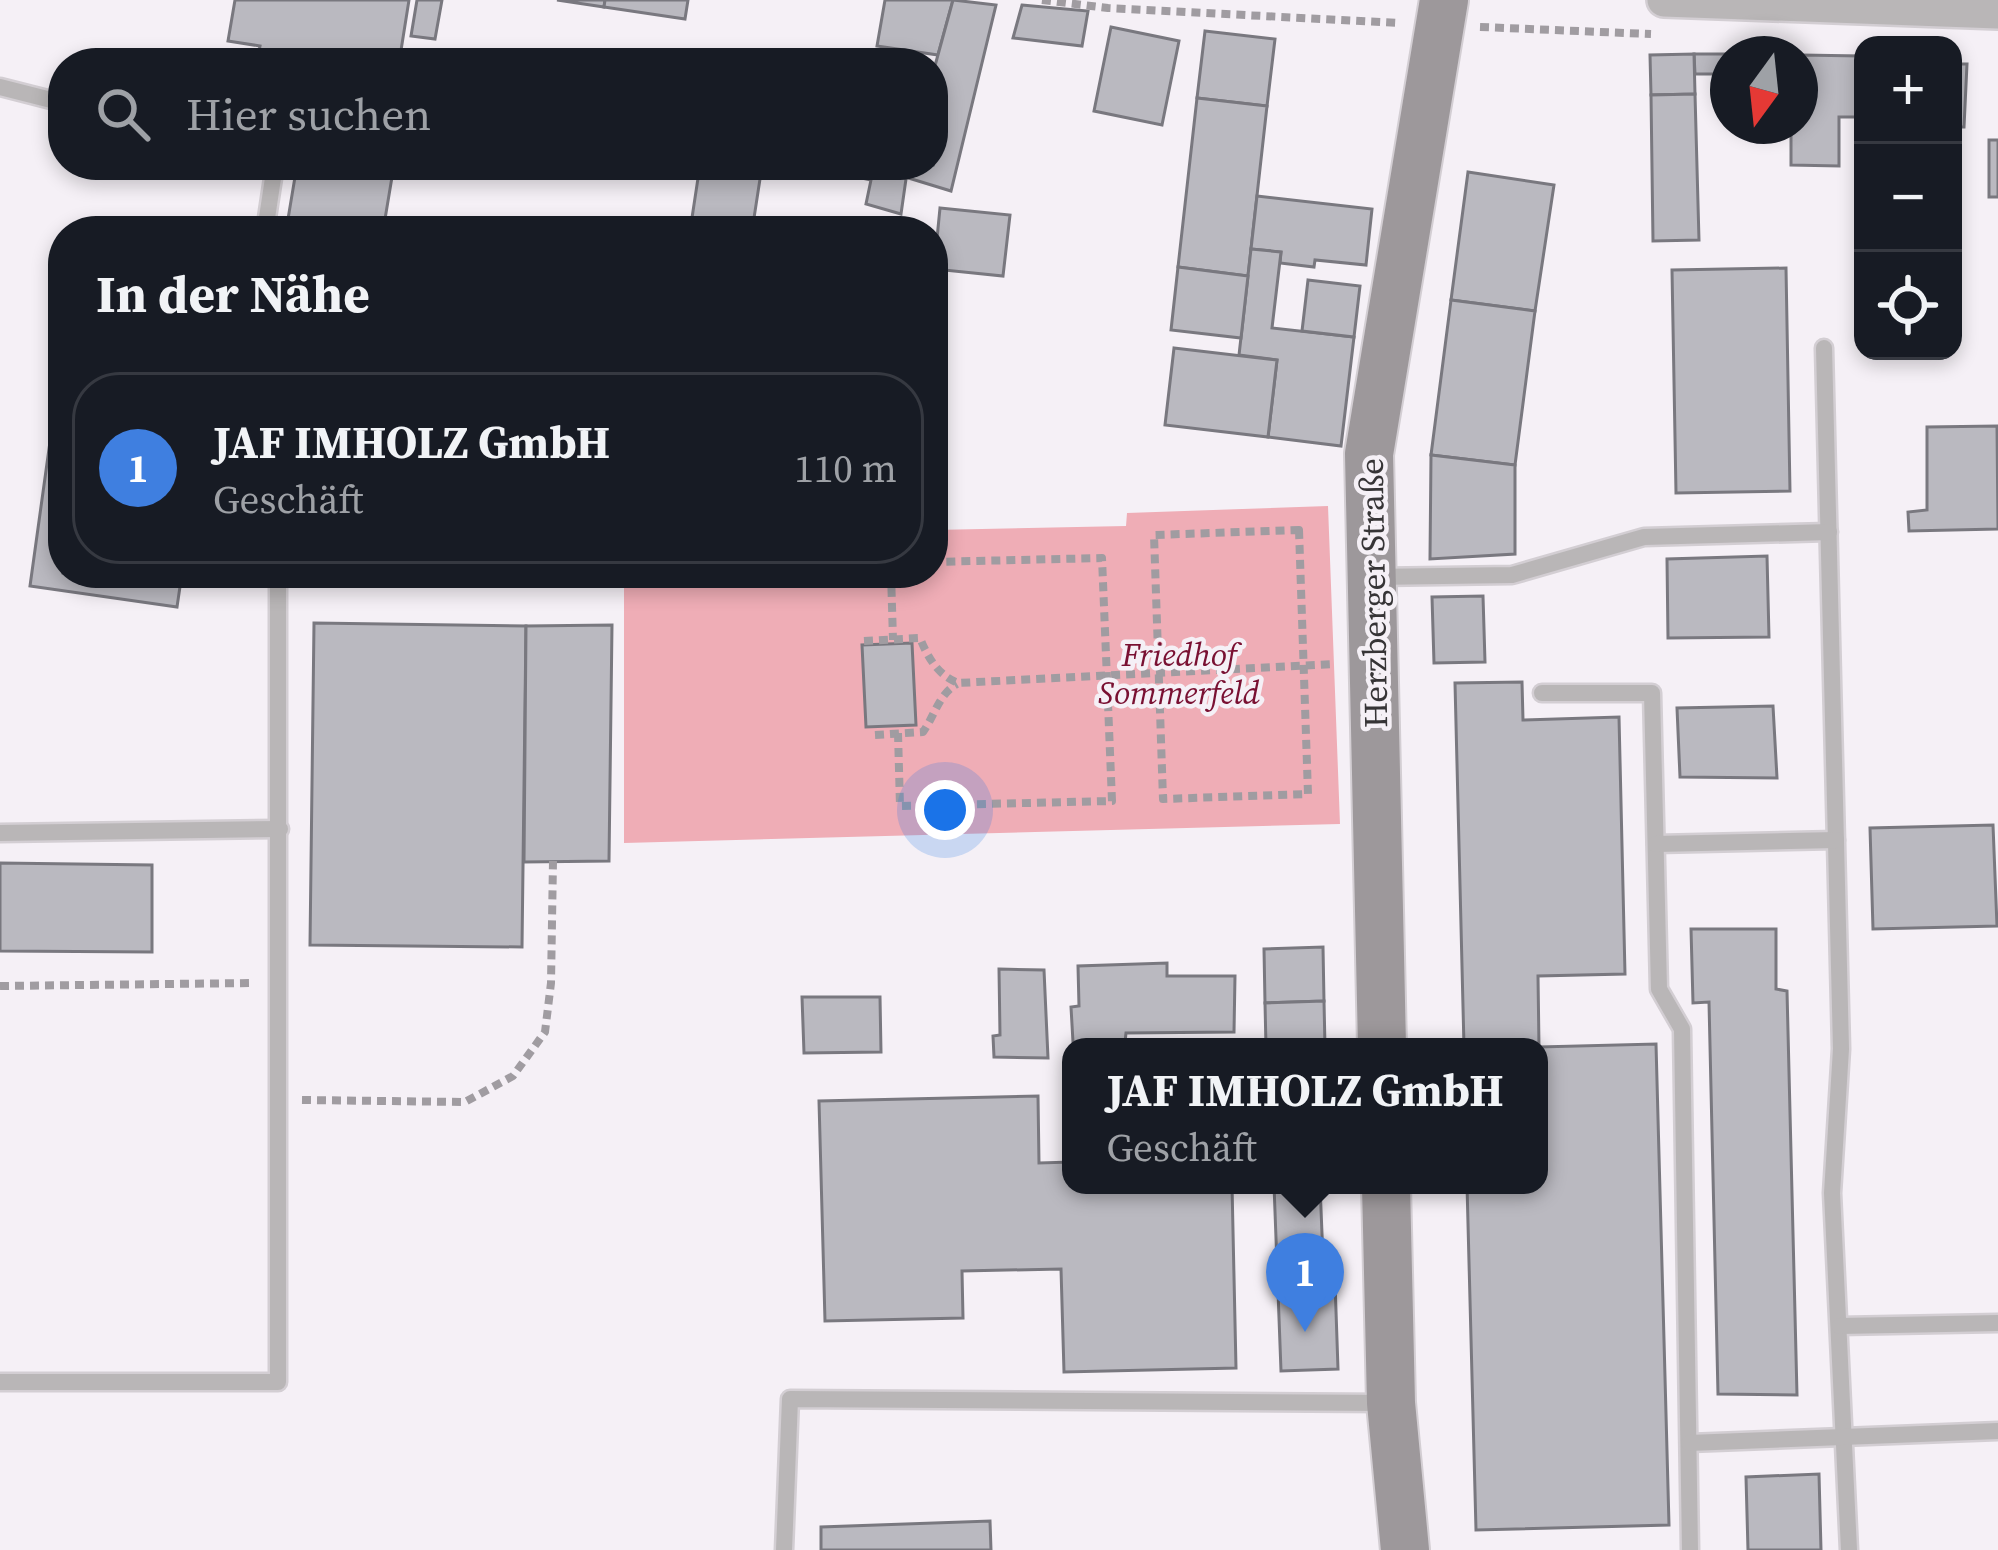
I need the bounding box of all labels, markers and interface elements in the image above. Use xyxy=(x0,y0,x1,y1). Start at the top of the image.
north arrow xyxy=(1710,36,1818,144)
map controls xyxy=(1854,36,1962,360)
button: + xyxy=(1854,36,1962,144)
search box xyxy=(48,48,948,180)
icon: search xyxy=(90,81,156,147)
text: Hier suchen xyxy=(186,83,431,145)
button: − xyxy=(1854,144,1962,252)
button: locate xyxy=(1854,252,1962,360)
text: In der Nähe xyxy=(96,259,370,329)
text: JAF IMHOLZ GmbH xyxy=(213,411,610,473)
text: 1 xyxy=(127,442,149,495)
text: 110 m xyxy=(794,442,897,495)
street label: Herzberger Straße xyxy=(1349,458,1398,728)
text: Geschäft xyxy=(213,473,363,526)
park label: Friedhof Sommerfeld xyxy=(1098,632,1261,715)
your location xyxy=(915,780,975,840)
popup xyxy=(1062,1038,1548,1194)
text: JAF IMHOLZ GmbH xyxy=(1106,1059,1504,1121)
text: Geschäft xyxy=(1106,1121,1257,1174)
pin: 1 xyxy=(1266,1233,1344,1332)

